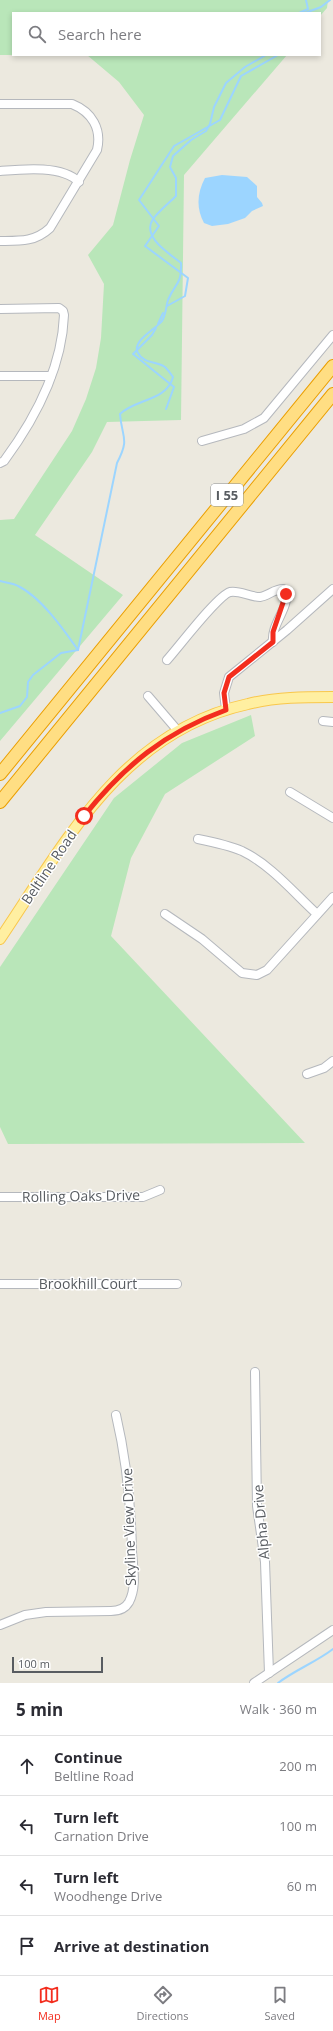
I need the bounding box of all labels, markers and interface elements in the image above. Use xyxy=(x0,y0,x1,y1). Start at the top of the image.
search box xyxy=(12,12,321,56)
icon: search xyxy=(26,23,48,45)
text: Search here xyxy=(58,24,142,44)
road number: I 55 xyxy=(211,484,243,506)
route end xyxy=(277,585,295,603)
route start xyxy=(75,807,93,825)
street label: Beltline Road xyxy=(17,826,81,908)
street label: Rolling Oaks Drive xyxy=(22,1185,140,1206)
street label: Brookhill Court xyxy=(39,1274,137,1293)
street label: Skyline View Drive xyxy=(117,1468,140,1586)
street label: Alpha Drive xyxy=(248,1484,273,1560)
scale bar xyxy=(12,1655,103,1674)
text: 100 m xyxy=(18,1656,50,1671)
text: 5 min xyxy=(16,1698,63,1721)
text: Walk · 360 m xyxy=(240,1700,317,1718)
text: Continue xyxy=(54,1747,122,1767)
icon: ahead xyxy=(16,1755,38,1777)
text: 200 m xyxy=(279,1757,317,1775)
text: Beltline Road xyxy=(54,1767,134,1785)
text: Turn left xyxy=(54,1807,119,1827)
icon: left xyxy=(16,1815,38,1837)
text: 100 m xyxy=(279,1817,317,1835)
text: Carnation Drive xyxy=(54,1827,149,1845)
text: Turn left xyxy=(54,1867,119,1887)
icon: left xyxy=(16,1875,38,1897)
text: 60 m xyxy=(287,1877,317,1895)
text: Woodhenge Drive xyxy=(54,1887,162,1905)
icon: arrive xyxy=(16,1935,38,1957)
text: Arrive at destination xyxy=(54,1936,209,1956)
tab: Map xyxy=(38,1984,61,2023)
tab: Directions xyxy=(137,1984,189,2023)
tab: Saved xyxy=(264,1984,295,2023)

